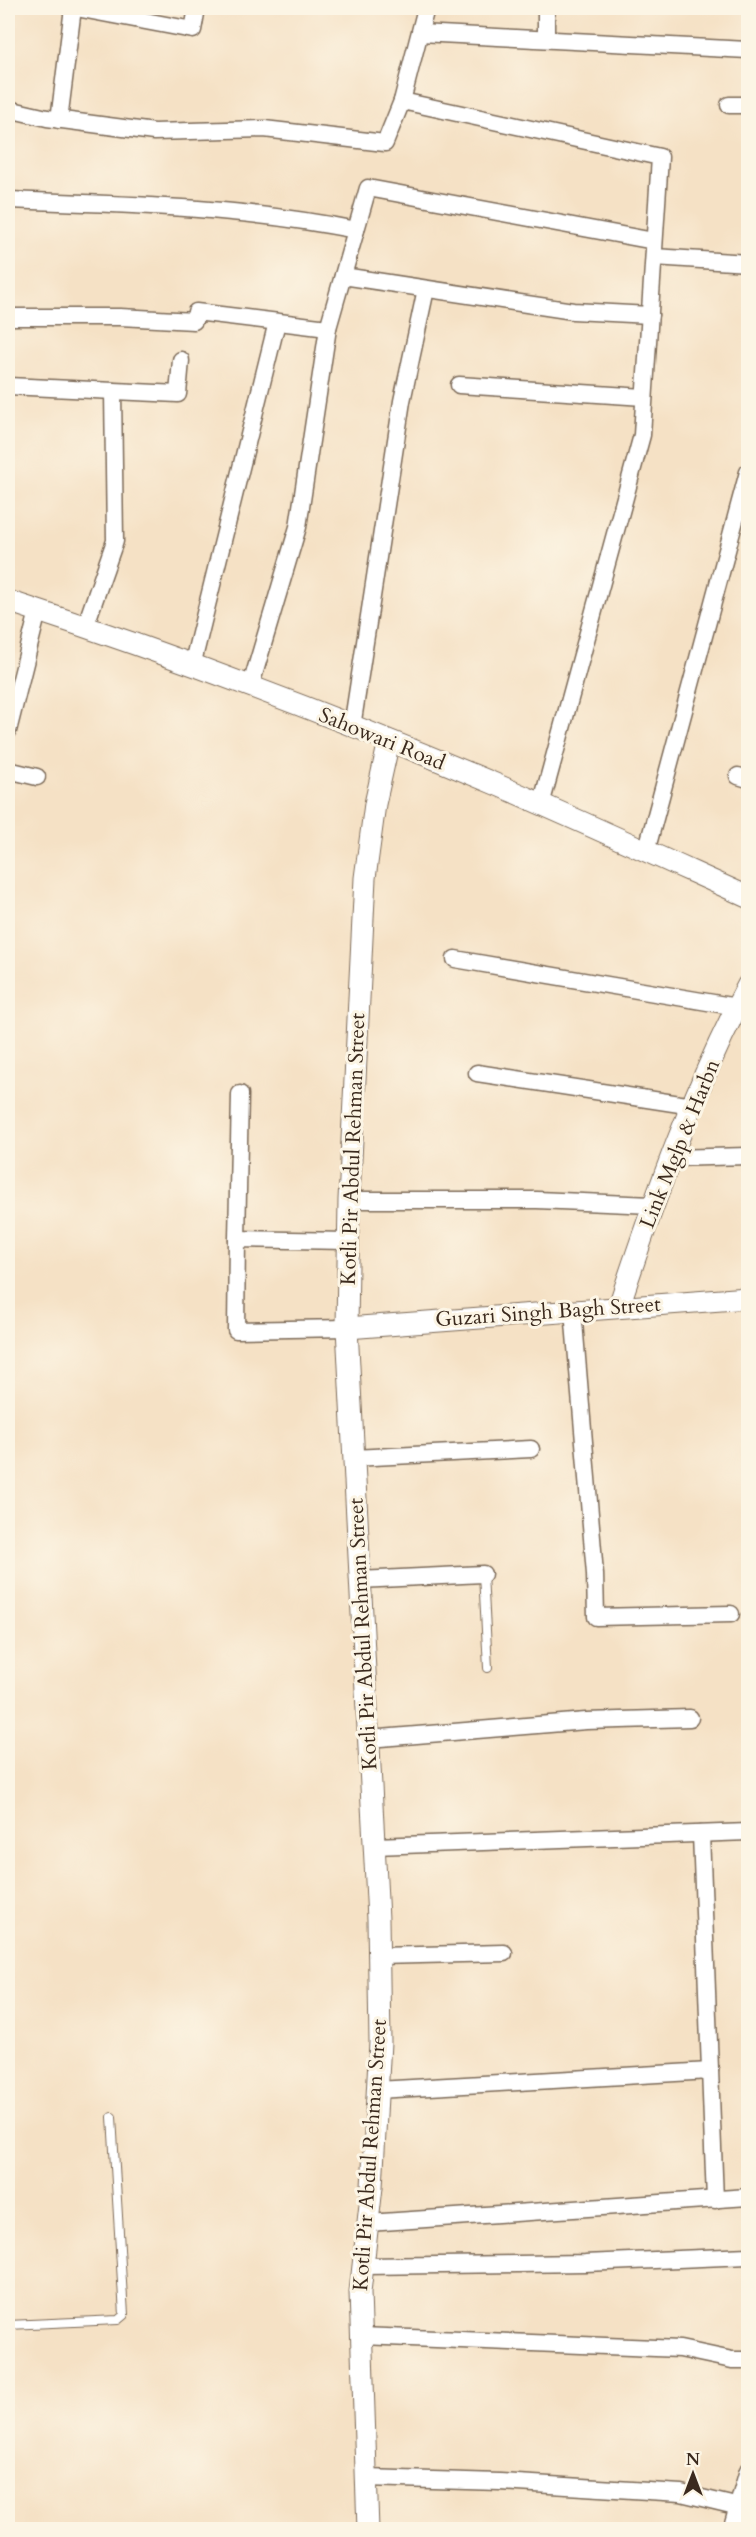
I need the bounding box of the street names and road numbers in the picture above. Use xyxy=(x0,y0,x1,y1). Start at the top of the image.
street label: Sahowari Road xyxy=(315,701,449,777)
street label: Kotli Pir Abdul Rehman Street xyxy=(334,1012,372,1286)
street label: Link Mglp & Harbn xyxy=(633,1055,727,1233)
street label: Guzari Singh Bagh Street xyxy=(434,1290,662,1334)
street label: Kotli Pir Abdul Rehman Street xyxy=(341,1497,385,1771)
street label: Kotli Pir Abdul Rehman Street xyxy=(346,2018,394,2292)

